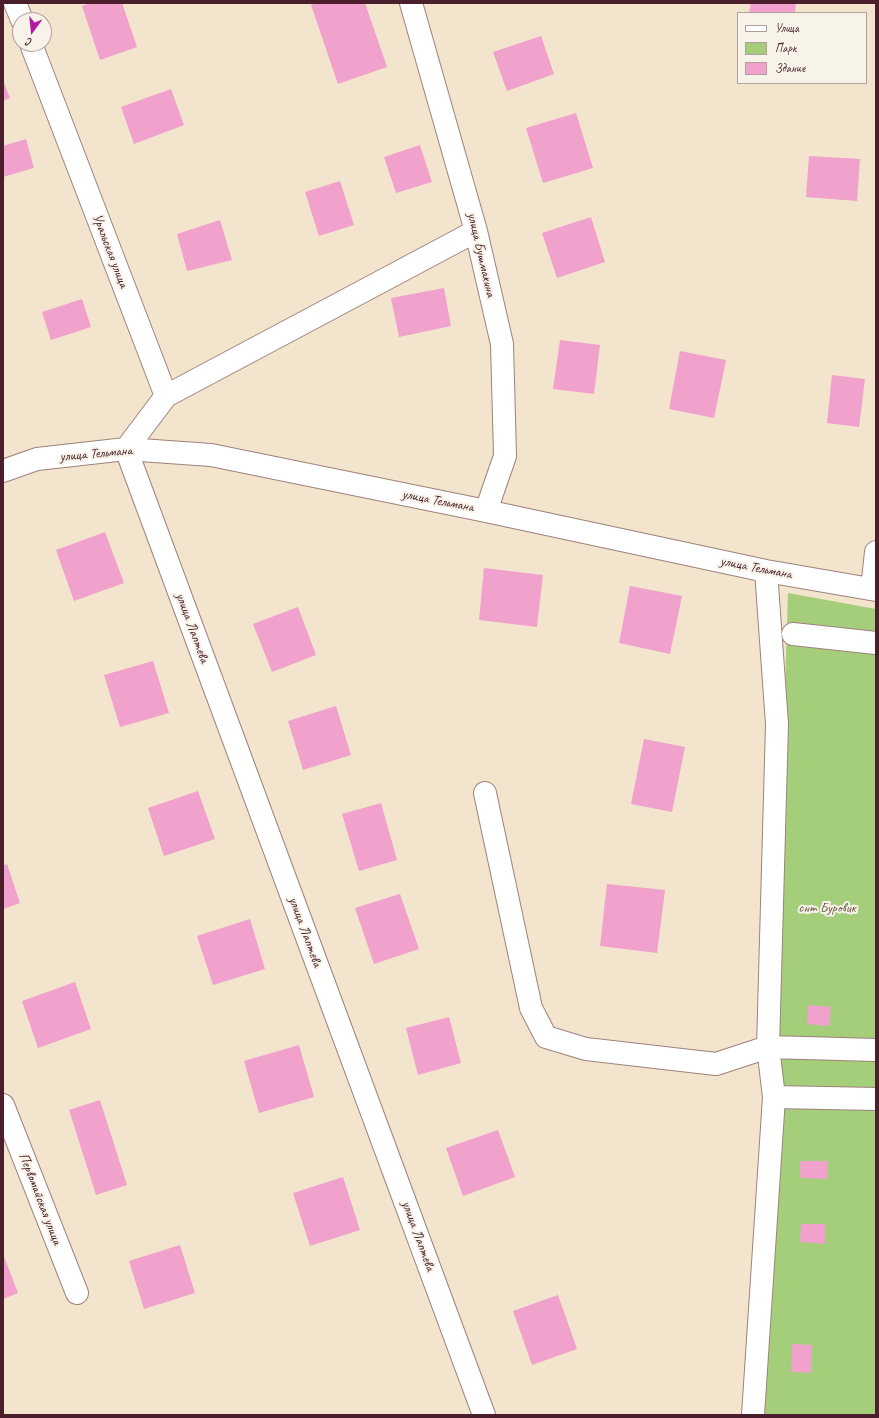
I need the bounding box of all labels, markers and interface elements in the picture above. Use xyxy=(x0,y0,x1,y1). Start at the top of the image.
north arrow xyxy=(12,12,52,52)
legend xyxy=(737,12,867,84)
text: Улица xyxy=(775,20,799,36)
text: С xyxy=(25,35,34,50)
text: Парк xyxy=(775,40,796,56)
text: Здание xyxy=(775,60,805,76)
street label: улица Бушмакина xyxy=(463,211,499,299)
street label: Уральская улица xyxy=(88,212,132,290)
street label: улица Тельмана xyxy=(59,442,133,466)
street label: улица Тельмана xyxy=(401,486,475,516)
street label: улица Тельмана xyxy=(719,553,793,583)
street label: улица Лаптева xyxy=(172,591,212,665)
street label: улица Лаптева xyxy=(285,895,325,969)
park label: снт Буровик xyxy=(798,900,856,916)
street label: Первомайская улица xyxy=(15,1151,65,1247)
street label: улица Лаптева xyxy=(398,1199,438,1273)

